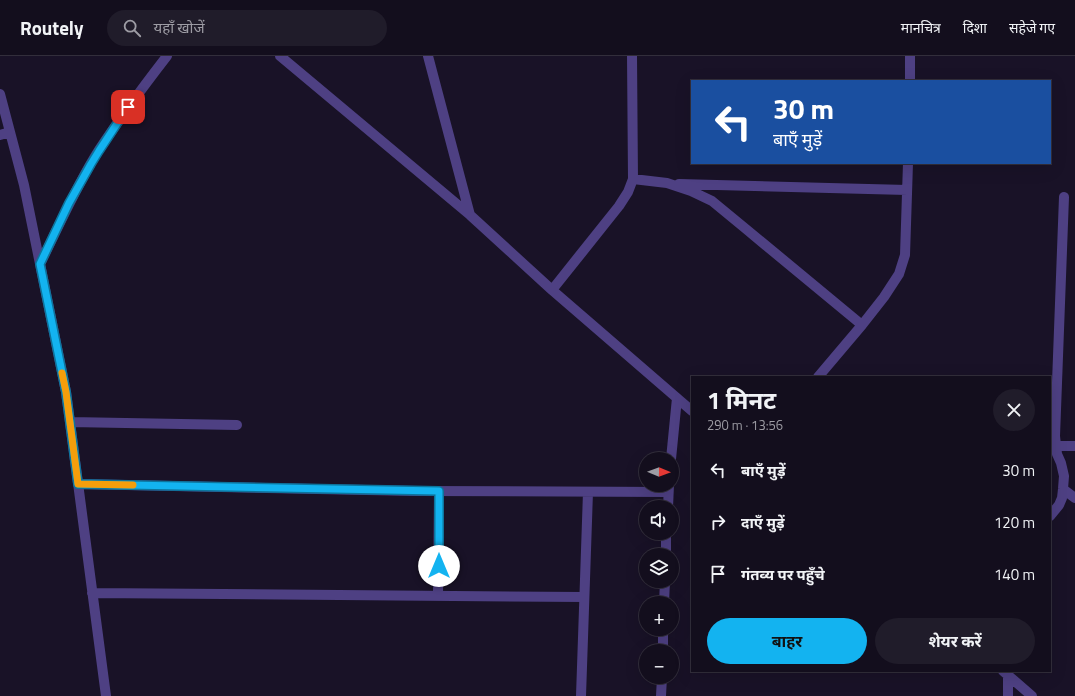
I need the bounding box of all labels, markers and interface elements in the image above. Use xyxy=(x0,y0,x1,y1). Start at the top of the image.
search box xyxy=(107,10,387,46)
text: Routely xyxy=(20,13,83,42)
text: यहाँ खोजें xyxy=(153,16,205,39)
icon: search xyxy=(121,17,143,39)
text: मानचित्र xyxy=(901,17,941,38)
text: दिशा xyxy=(963,17,987,38)
text: सहेजे गए xyxy=(1009,17,1055,38)
text: 30 m xyxy=(773,87,834,130)
pin xyxy=(111,90,145,124)
icon: arrive xyxy=(117,96,139,118)
icon: left xyxy=(707,96,759,148)
text: बाएँ मुड़ें xyxy=(773,126,822,153)
text: 1 मिनट xyxy=(707,382,776,418)
button: close xyxy=(993,389,1035,431)
text: 290 m · 13:56 xyxy=(707,415,783,435)
north arrow xyxy=(639,452,679,492)
map controls xyxy=(639,452,679,684)
icon: left xyxy=(707,459,729,481)
text: बाएँ मुड़ें xyxy=(741,459,785,482)
text: 30 m xyxy=(1002,459,1035,482)
button: sound xyxy=(639,500,679,540)
icon: right xyxy=(707,511,729,533)
text: दाएँ मुड़ें xyxy=(741,511,785,534)
text: 120 m xyxy=(994,511,1035,534)
position arrow xyxy=(418,545,460,587)
button: layers xyxy=(639,548,679,588)
icon: arrive xyxy=(707,563,729,585)
text: गंतव्य पर पहुँचे xyxy=(741,563,825,586)
text: 140 m xyxy=(994,563,1035,586)
button: + xyxy=(639,596,679,636)
button: बाहर xyxy=(707,618,867,664)
button: शेयर करें xyxy=(875,618,1035,664)
button: − xyxy=(639,644,679,684)

